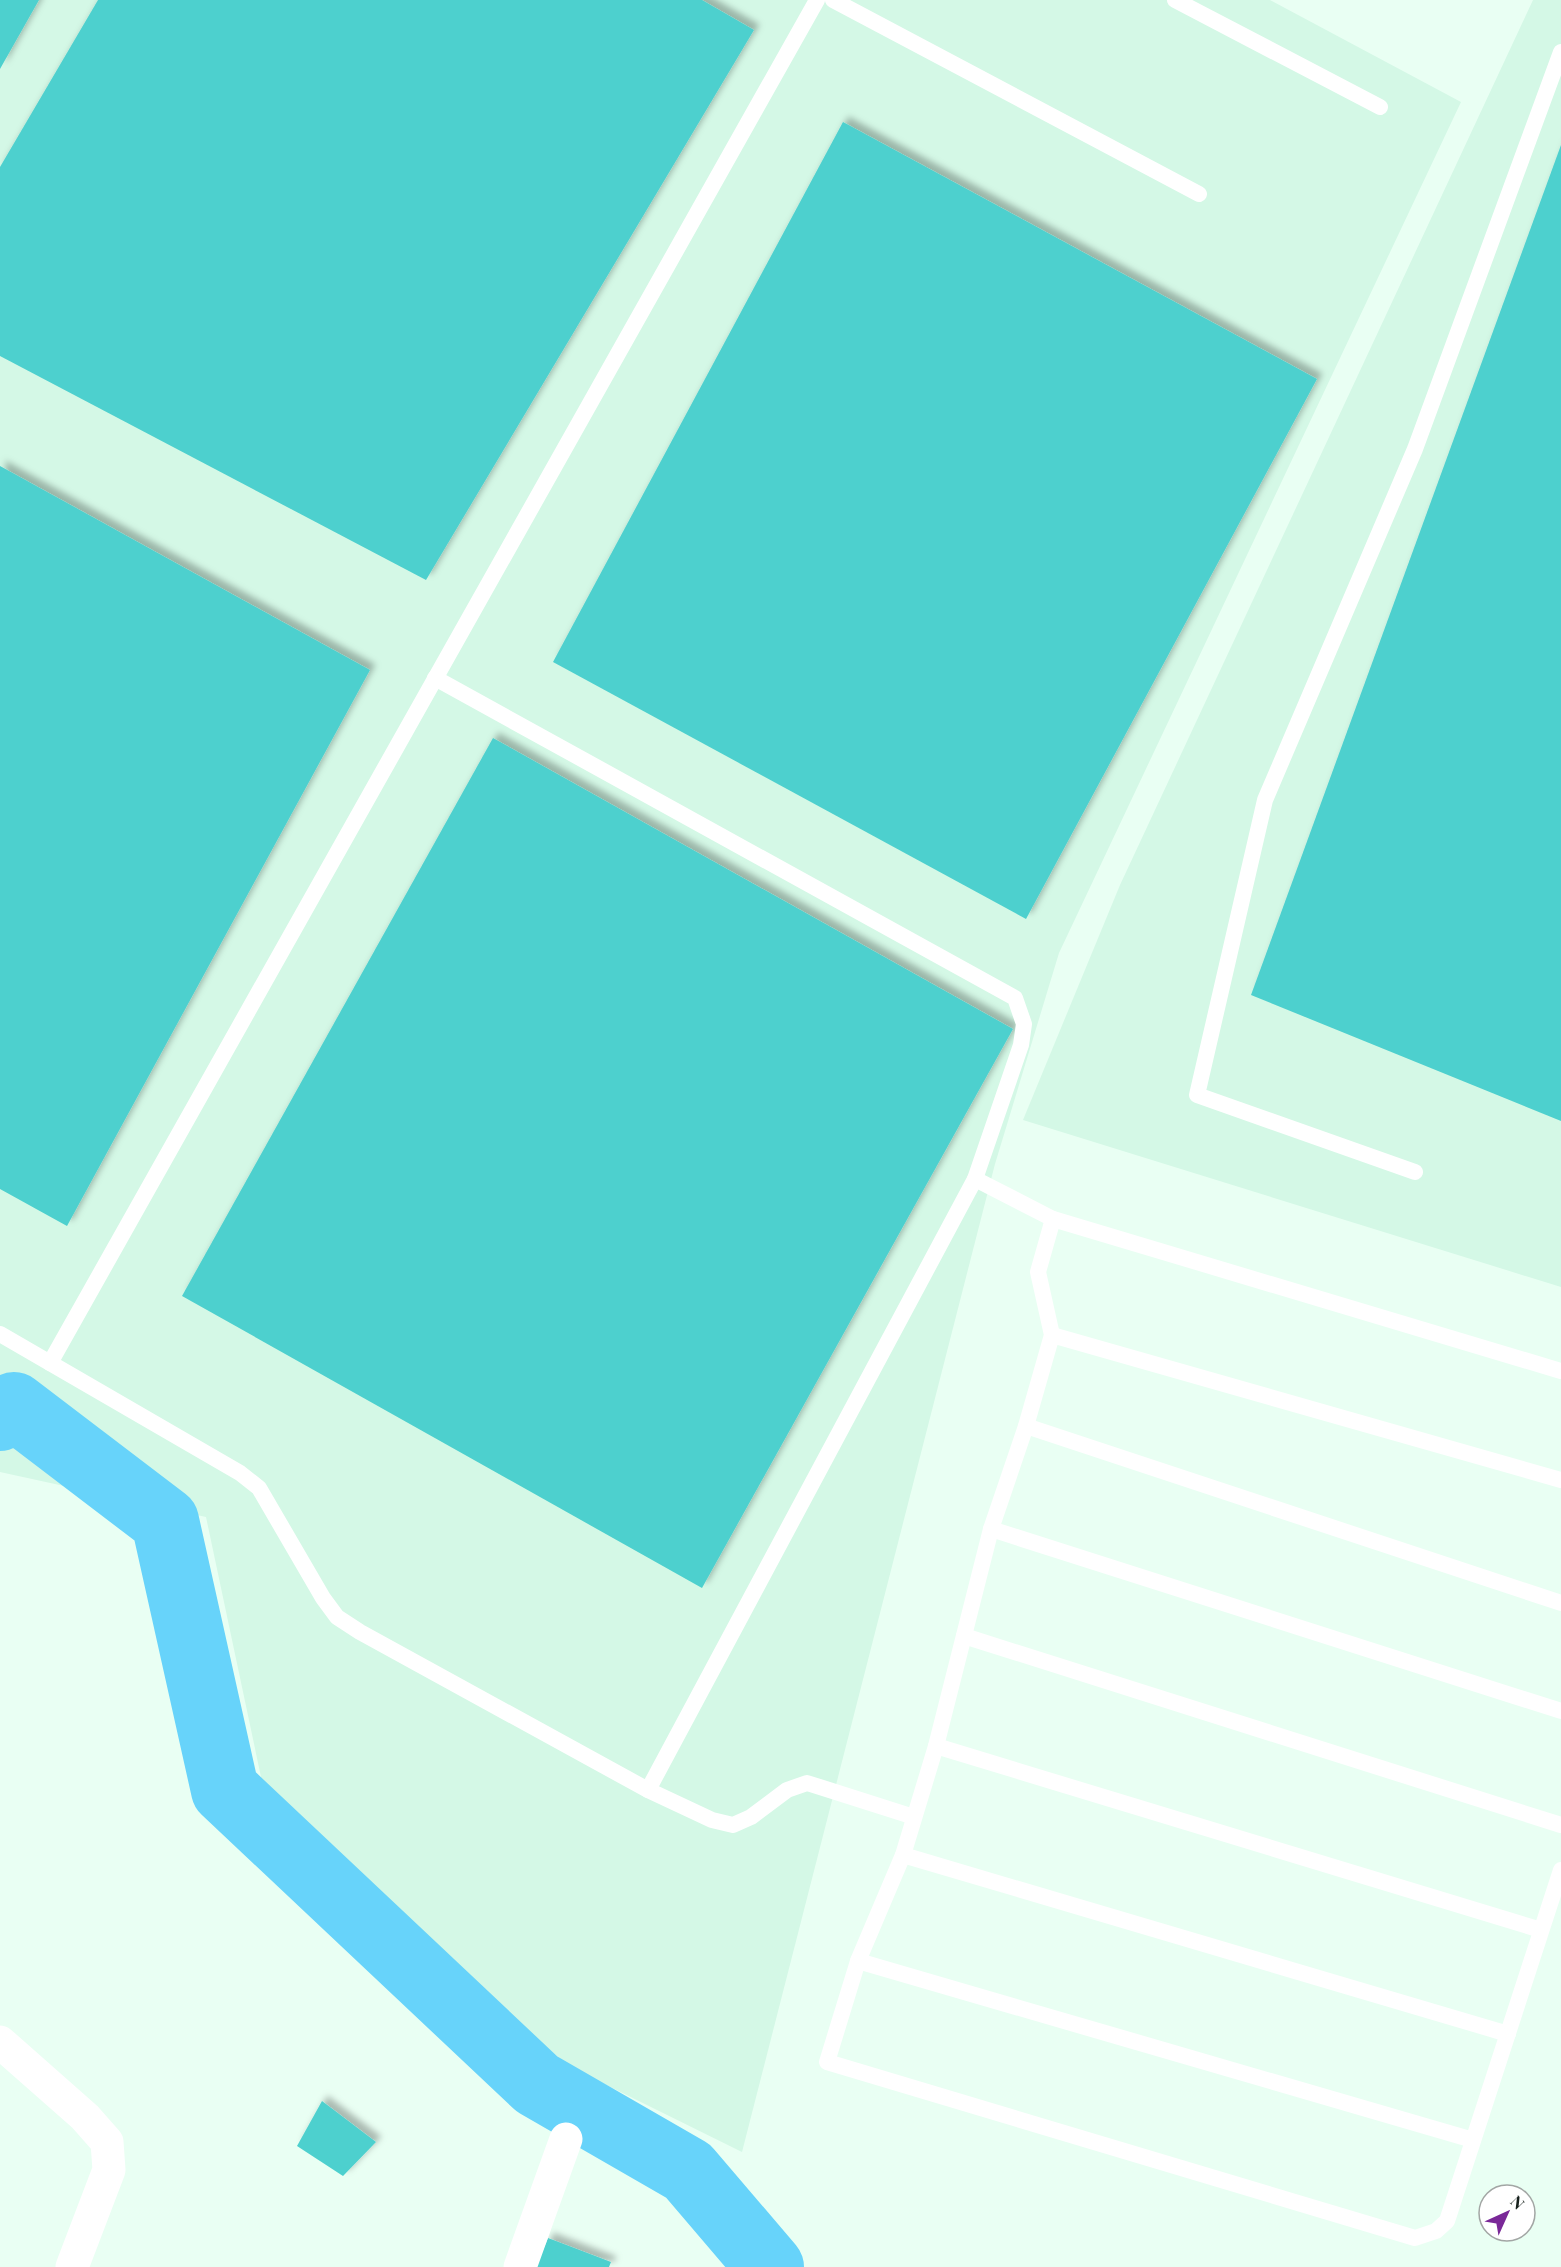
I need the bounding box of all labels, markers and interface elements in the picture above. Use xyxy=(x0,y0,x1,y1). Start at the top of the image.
north arrow xyxy=(1477,2183,1537,2243)
text: N xyxy=(1506,2191,1530,2214)

